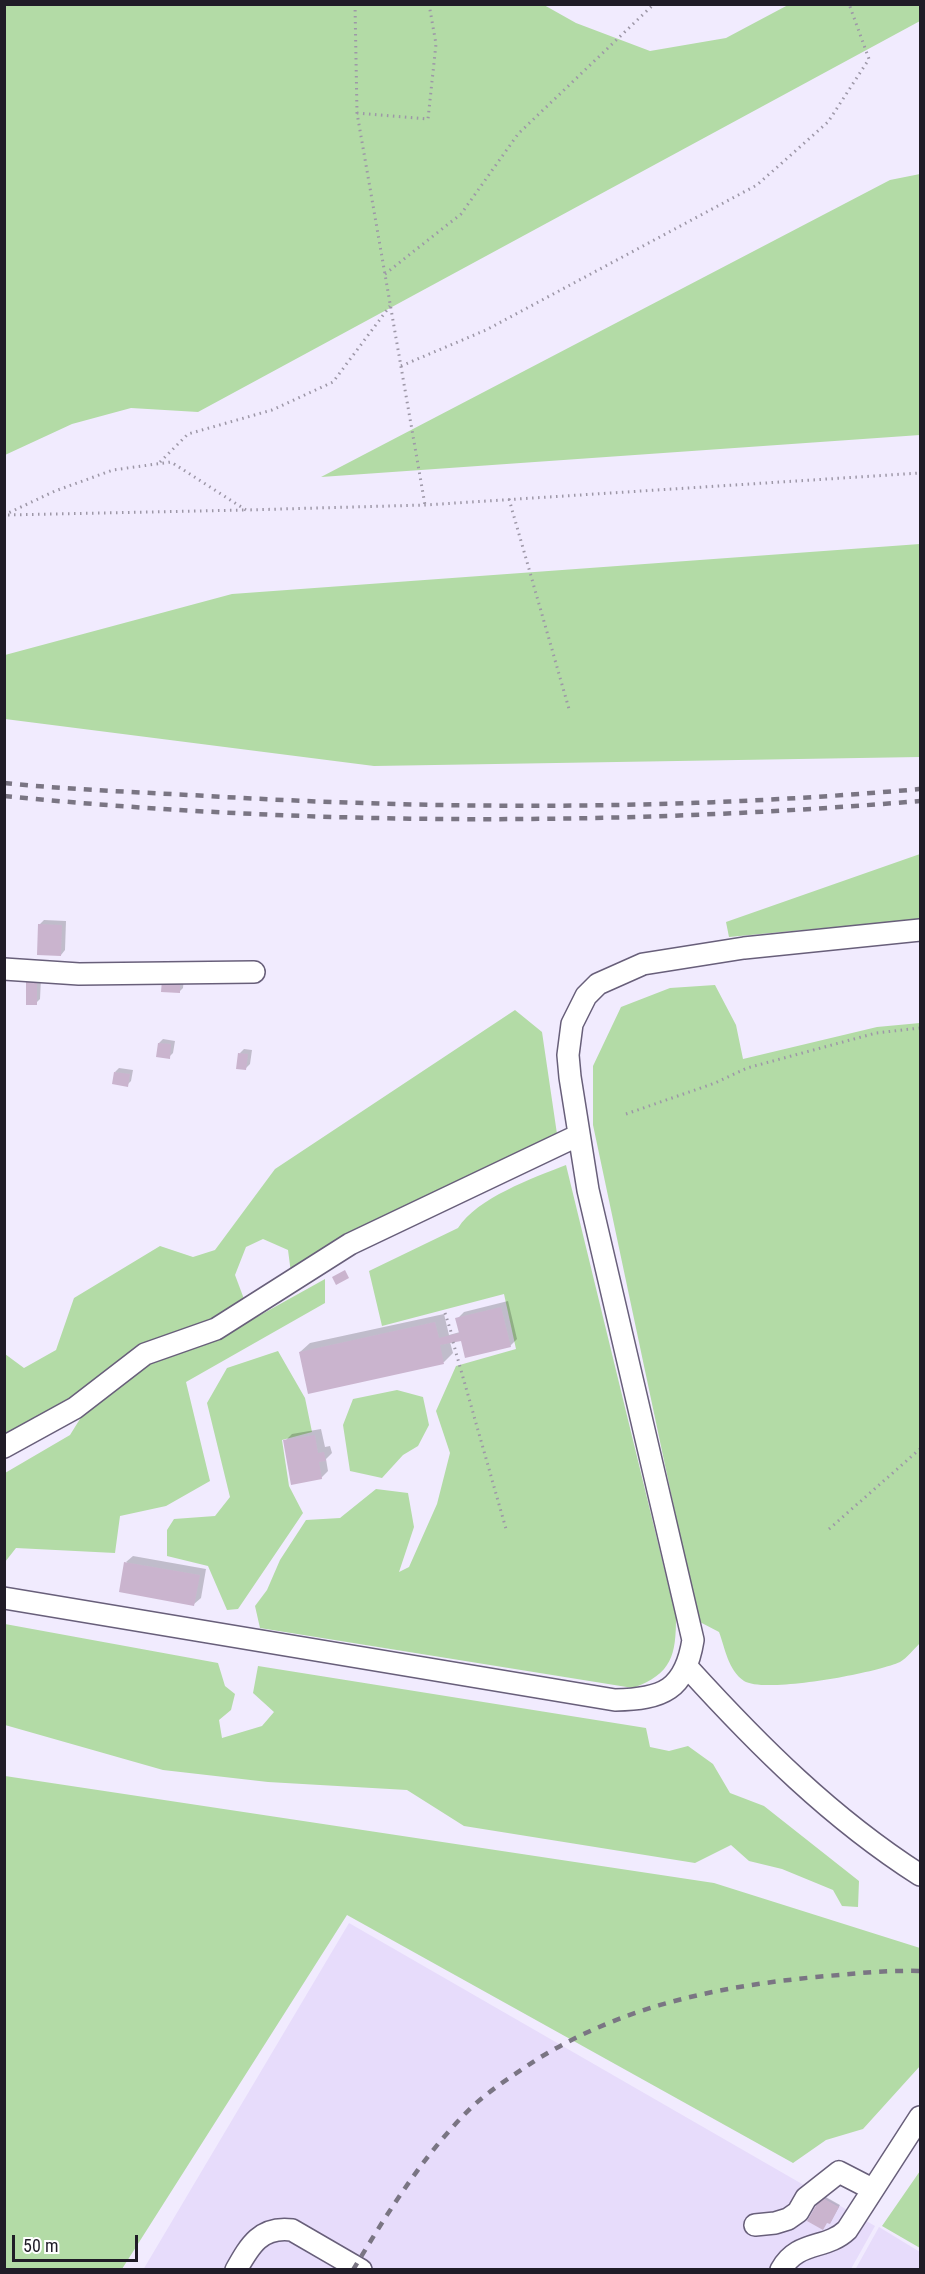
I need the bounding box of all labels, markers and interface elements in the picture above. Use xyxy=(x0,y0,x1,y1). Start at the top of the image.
scale bar xyxy=(15,2223,141,2261)
text: 50 m xyxy=(23,2235,58,2256)

